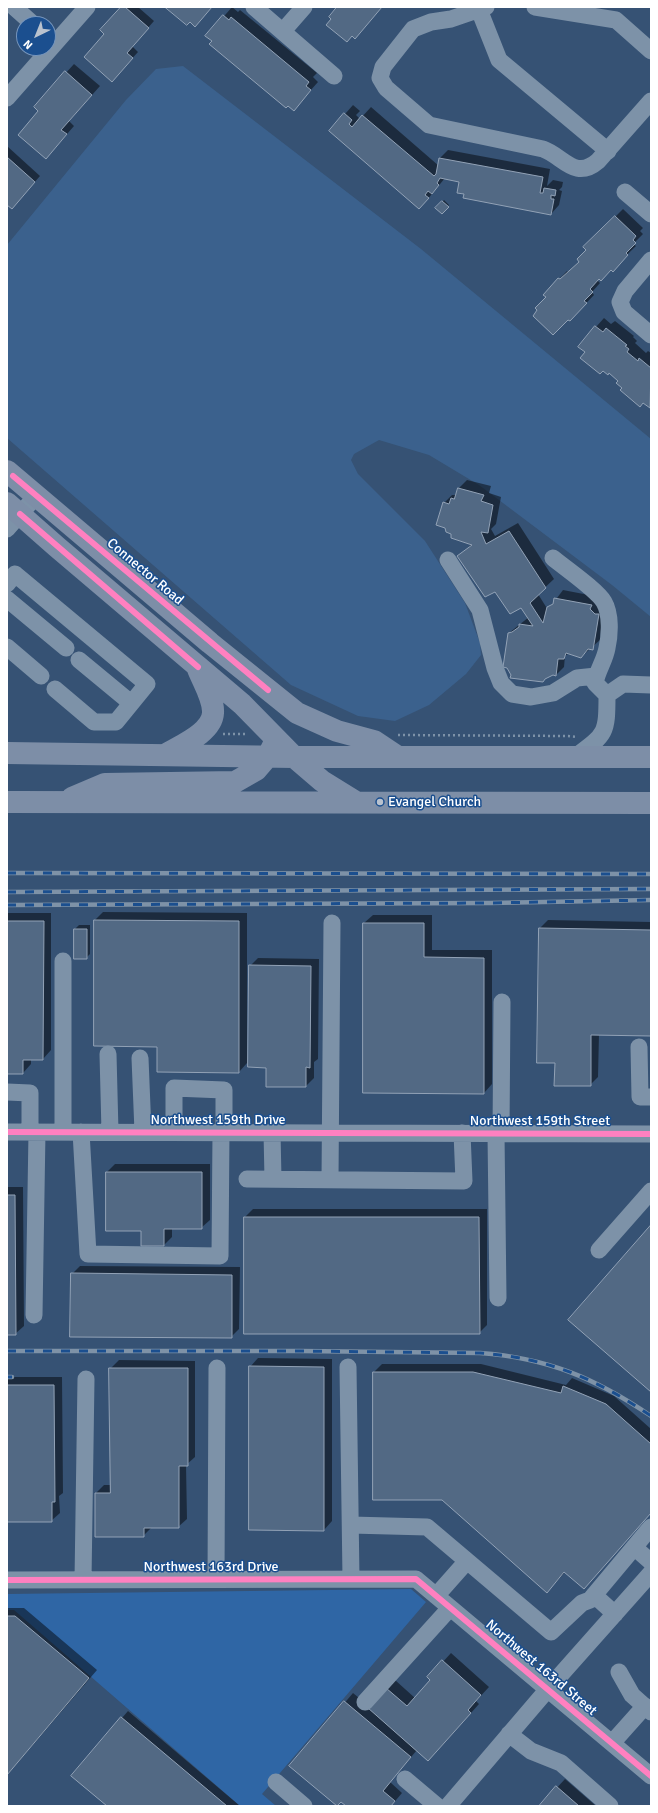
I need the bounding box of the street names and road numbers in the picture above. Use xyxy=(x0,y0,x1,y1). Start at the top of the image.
street label: Connector Road xyxy=(103,535,187,609)
street label: Northwest 159th Drive xyxy=(150,1112,286,1128)
street label: Northwest 159th Street xyxy=(470,1113,610,1129)
street label: Northwest 163rd Drive xyxy=(143,1559,279,1575)
street label: Northwest 163rd Street xyxy=(482,1616,600,1720)

